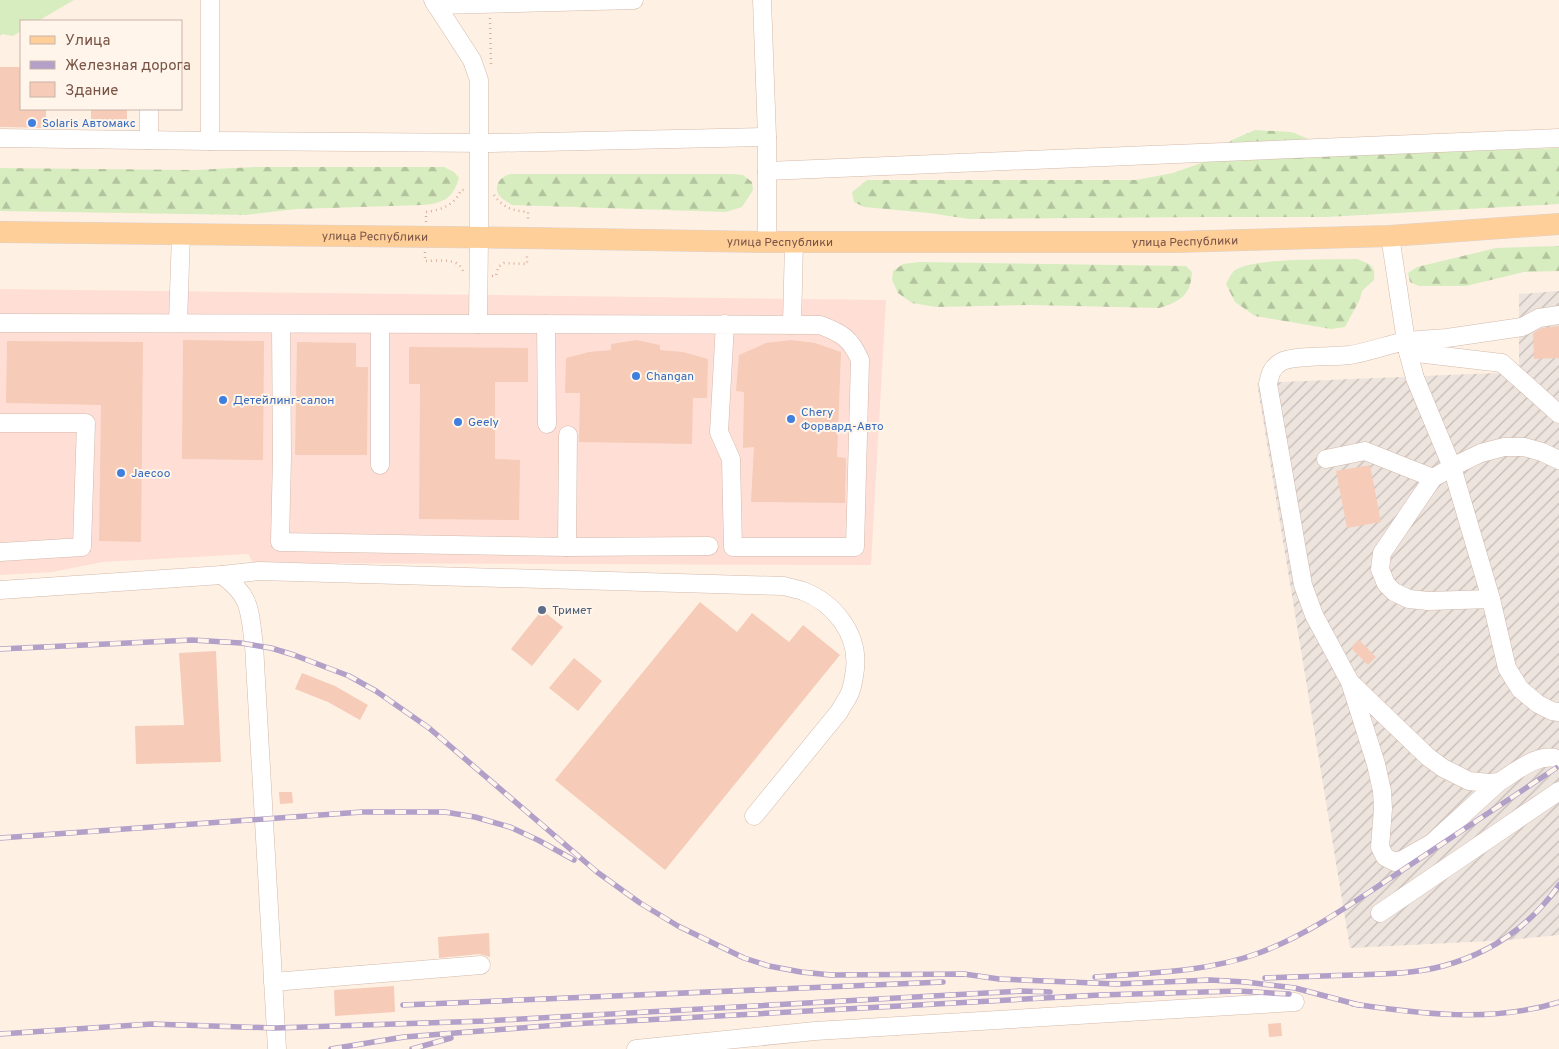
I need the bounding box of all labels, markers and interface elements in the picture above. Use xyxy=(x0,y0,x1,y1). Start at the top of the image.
legend xyxy=(20,20,182,110)
text: Улица xyxy=(65,32,110,51)
text: Железная дорога xyxy=(65,57,191,76)
text: Здание xyxy=(65,82,118,101)
place label: Solaris Автомакс xyxy=(42,116,136,132)
marker: Solaris Автомакс xyxy=(26,117,38,129)
street label: улица Республики xyxy=(322,229,428,246)
street label: улица Республики xyxy=(1132,233,1238,251)
street label: улица Республики xyxy=(727,234,833,251)
place label: Changan xyxy=(646,369,694,385)
marker: Changan xyxy=(630,370,642,382)
place label: Детейлинг-салон xyxy=(233,393,334,409)
marker: Детейлинг-салон xyxy=(217,394,229,406)
place label: Chery Форвард-Авто xyxy=(801,405,884,435)
marker: Chery Форвард-Авто xyxy=(785,413,797,425)
place label: Geely xyxy=(468,415,499,431)
marker: Geely xyxy=(452,416,464,428)
place label: Jaecoo xyxy=(131,466,171,482)
marker: Jaecoo xyxy=(115,467,127,479)
place label: Тримет xyxy=(552,603,593,619)
marker: Тримет xyxy=(536,604,548,616)

